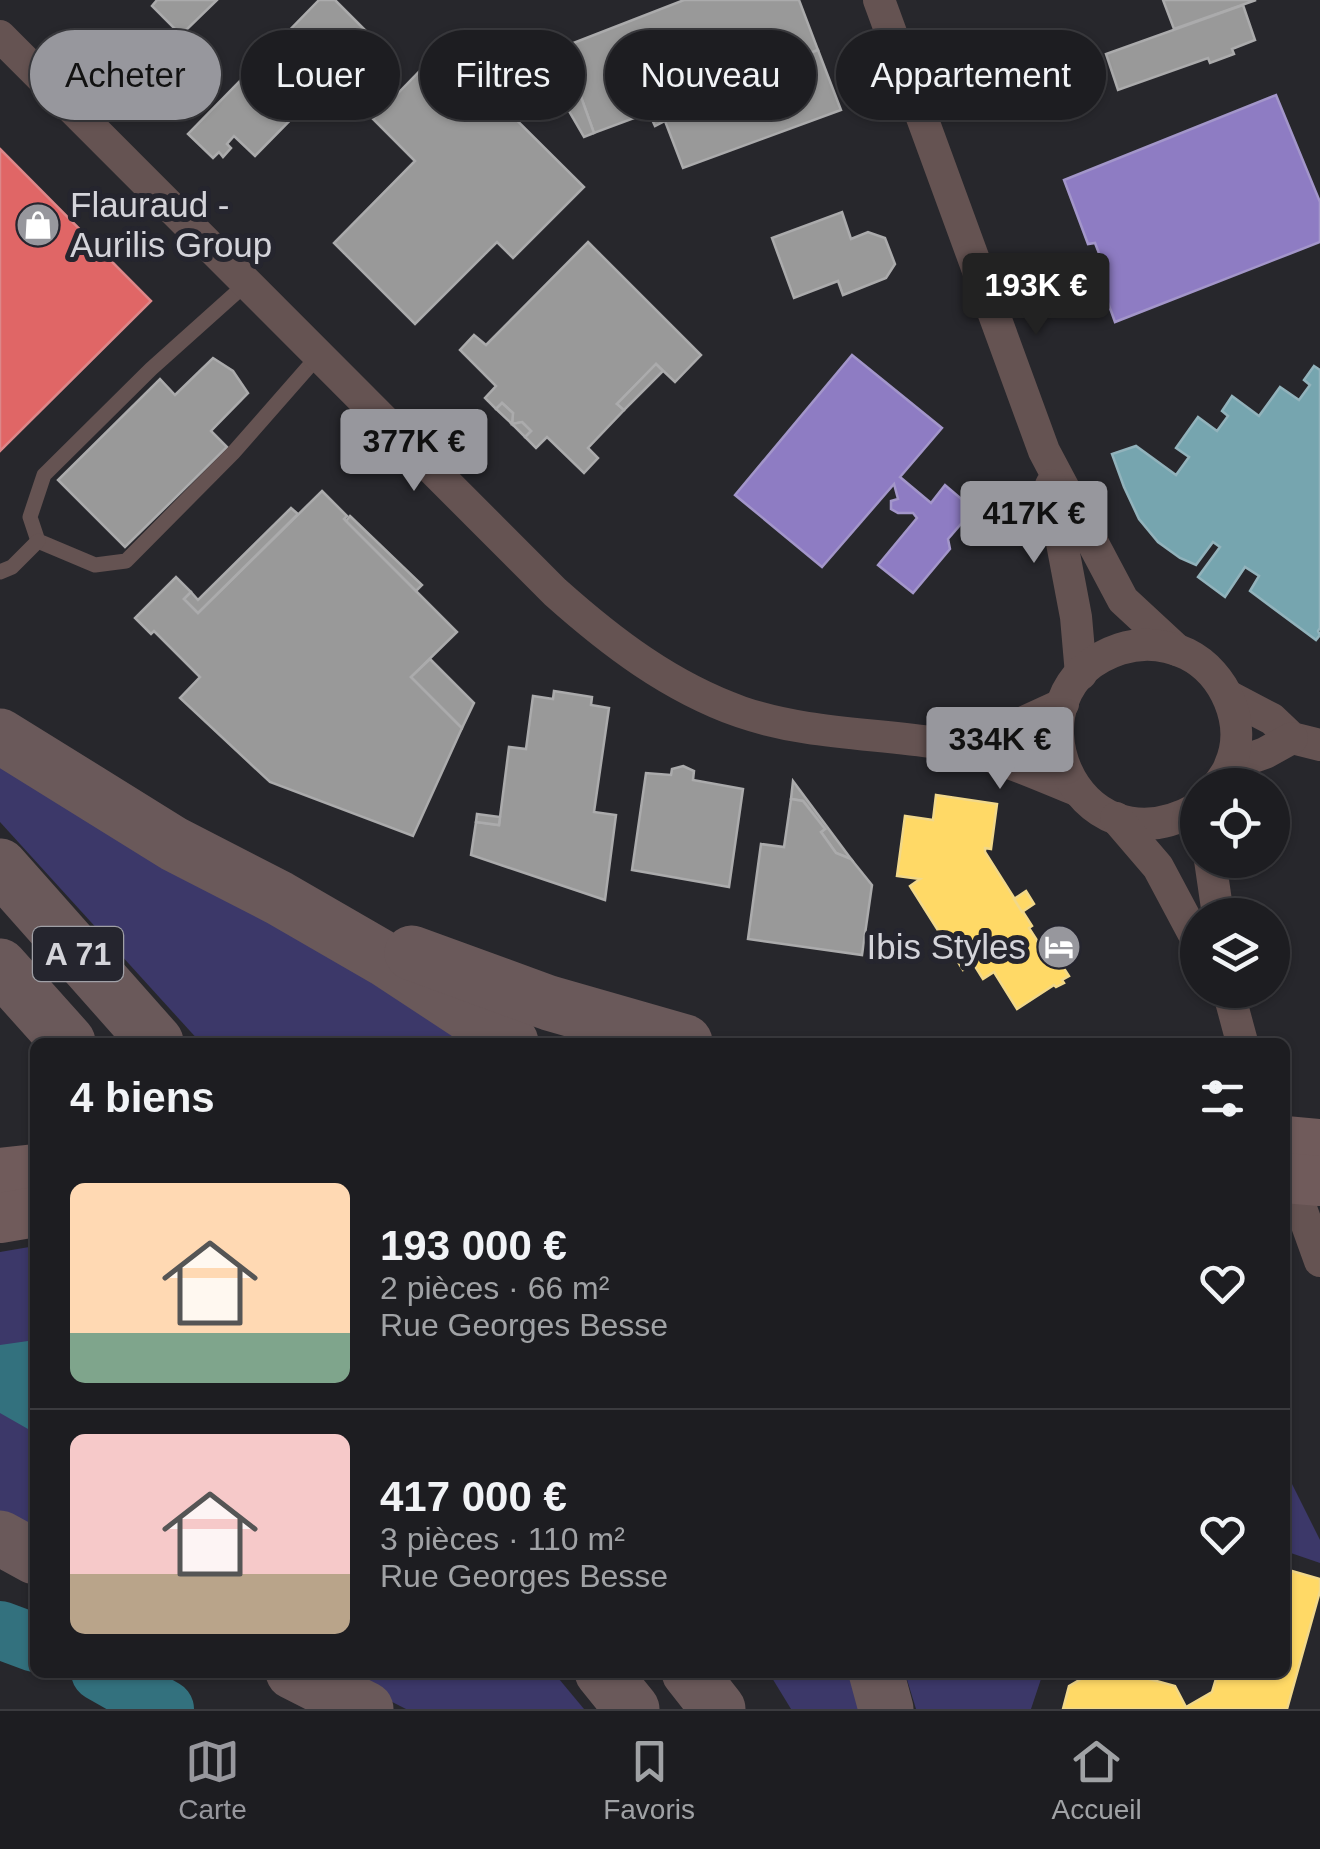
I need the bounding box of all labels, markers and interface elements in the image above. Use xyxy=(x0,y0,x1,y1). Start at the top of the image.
chip: Acheter xyxy=(30,30,221,120)
chip: Louer xyxy=(241,30,400,120)
chip: Filtres xyxy=(420,30,585,120)
chip: Nouveau xyxy=(605,30,816,120)
chip: Appartement xyxy=(836,30,1106,120)
place label: Flauraud - Aurilis Group xyxy=(70,185,272,264)
shop icon: Flauraud - Aurilis Group xyxy=(15,202,61,248)
pin: 193K € xyxy=(955,253,1117,338)
text: 193K € xyxy=(984,267,1088,303)
pin: 377K € xyxy=(333,409,495,494)
text: 377K € xyxy=(362,423,466,459)
pin: 417K € xyxy=(953,481,1115,566)
text: 417K € xyxy=(982,495,1086,531)
pin: 334K € xyxy=(919,707,1081,792)
text: 334K € xyxy=(948,721,1052,757)
map controls xyxy=(1180,768,1290,1008)
button: locate xyxy=(1180,768,1290,878)
button: layers xyxy=(1180,898,1290,1008)
hotel icon: Ibis Styles xyxy=(1036,924,1082,970)
road number: A 71 xyxy=(33,927,123,981)
place label: Ibis Styles xyxy=(867,927,1026,966)
icon: filters xyxy=(1195,1071,1250,1126)
text: 4 biens xyxy=(70,1074,215,1121)
text: 193 000 € xyxy=(380,1222,567,1269)
icon: home xyxy=(150,1223,270,1343)
icon: heart xyxy=(1195,1256,1250,1311)
text: 2 pièces · 66 m² xyxy=(380,1270,609,1306)
text: Rue Georges Besse xyxy=(380,1307,668,1343)
text: 417 000 € xyxy=(380,1473,567,1520)
icon: home xyxy=(150,1474,270,1594)
icon: heart xyxy=(1195,1507,1250,1562)
text: 3 pièces · 110 m² xyxy=(380,1521,625,1557)
text: Rue Georges Besse xyxy=(380,1558,668,1594)
tab: Carte xyxy=(178,1734,247,1826)
tab: Favoris xyxy=(603,1734,695,1826)
tab: Accueil xyxy=(1051,1734,1142,1826)

